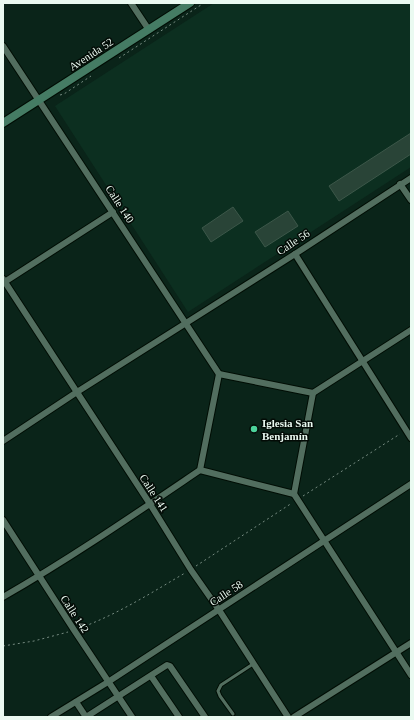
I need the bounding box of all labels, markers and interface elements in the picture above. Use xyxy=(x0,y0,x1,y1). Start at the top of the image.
street label: Avenida 52 xyxy=(67,35,115,73)
street label: Calle 140 xyxy=(103,183,137,225)
street label: Calle 56 xyxy=(274,227,312,257)
place label: Iglesia San Benjamín xyxy=(262,417,313,442)
marker: Iglesia San Benjamín xyxy=(249,424,259,434)
street label: Calle 141 xyxy=(137,472,171,514)
street label: Calle 58 xyxy=(207,578,245,608)
street label: Calle 142 xyxy=(58,593,92,635)

